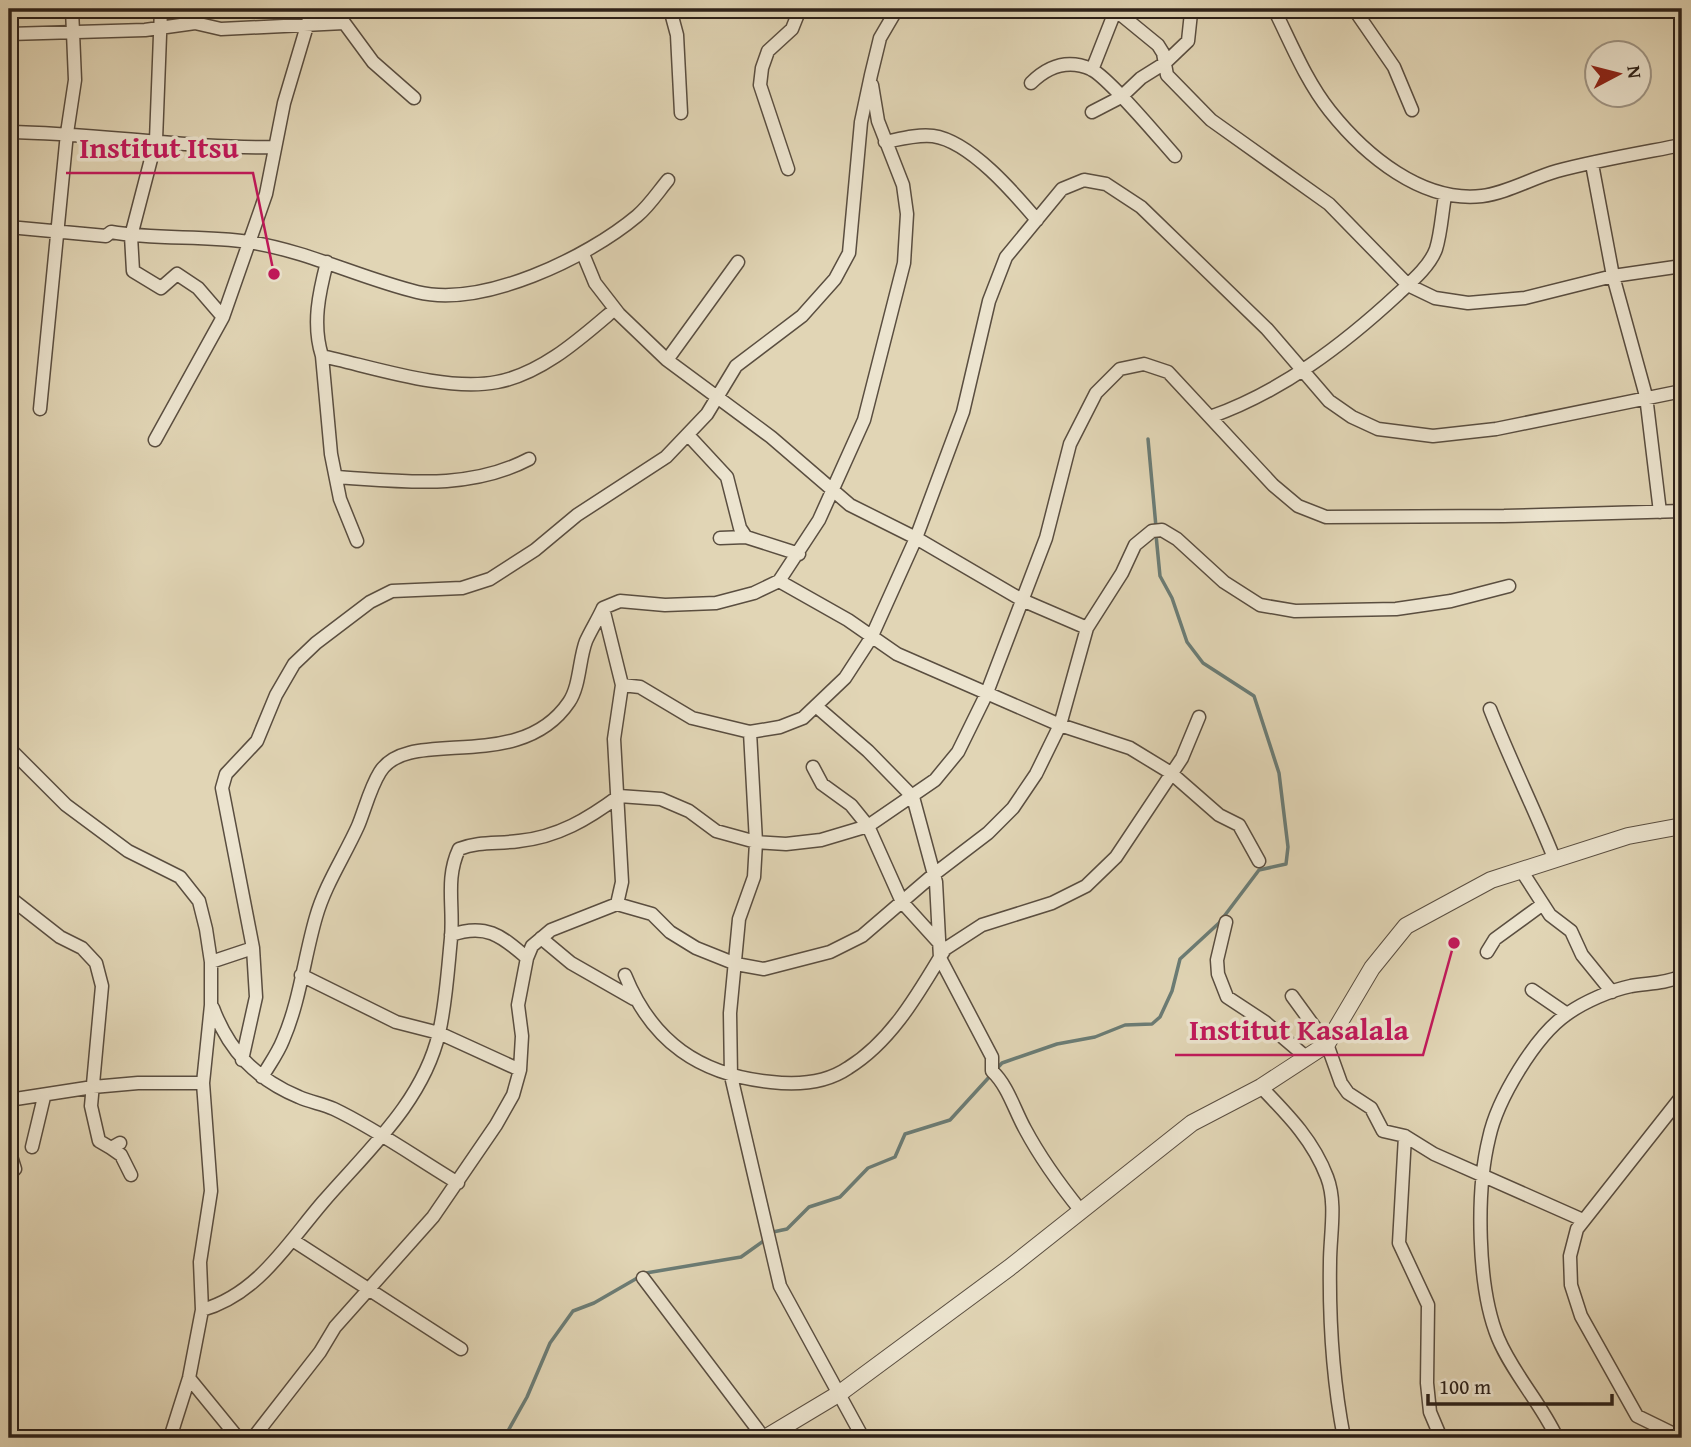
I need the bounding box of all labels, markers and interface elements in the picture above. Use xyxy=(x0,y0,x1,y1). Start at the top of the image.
north arrow xyxy=(1582,38,1652,108)
text: N xyxy=(1620,64,1650,80)
callout: Institut Itsu xyxy=(66,122,253,173)
text: Institut Itsu xyxy=(79,125,240,169)
callout: Institut Kasalala xyxy=(1175,1004,1423,1055)
text: Institut Kasalala xyxy=(1189,1007,1410,1051)
scale bar xyxy=(1428,1363,1612,1407)
text: 100 m xyxy=(1439,1371,1491,1402)

